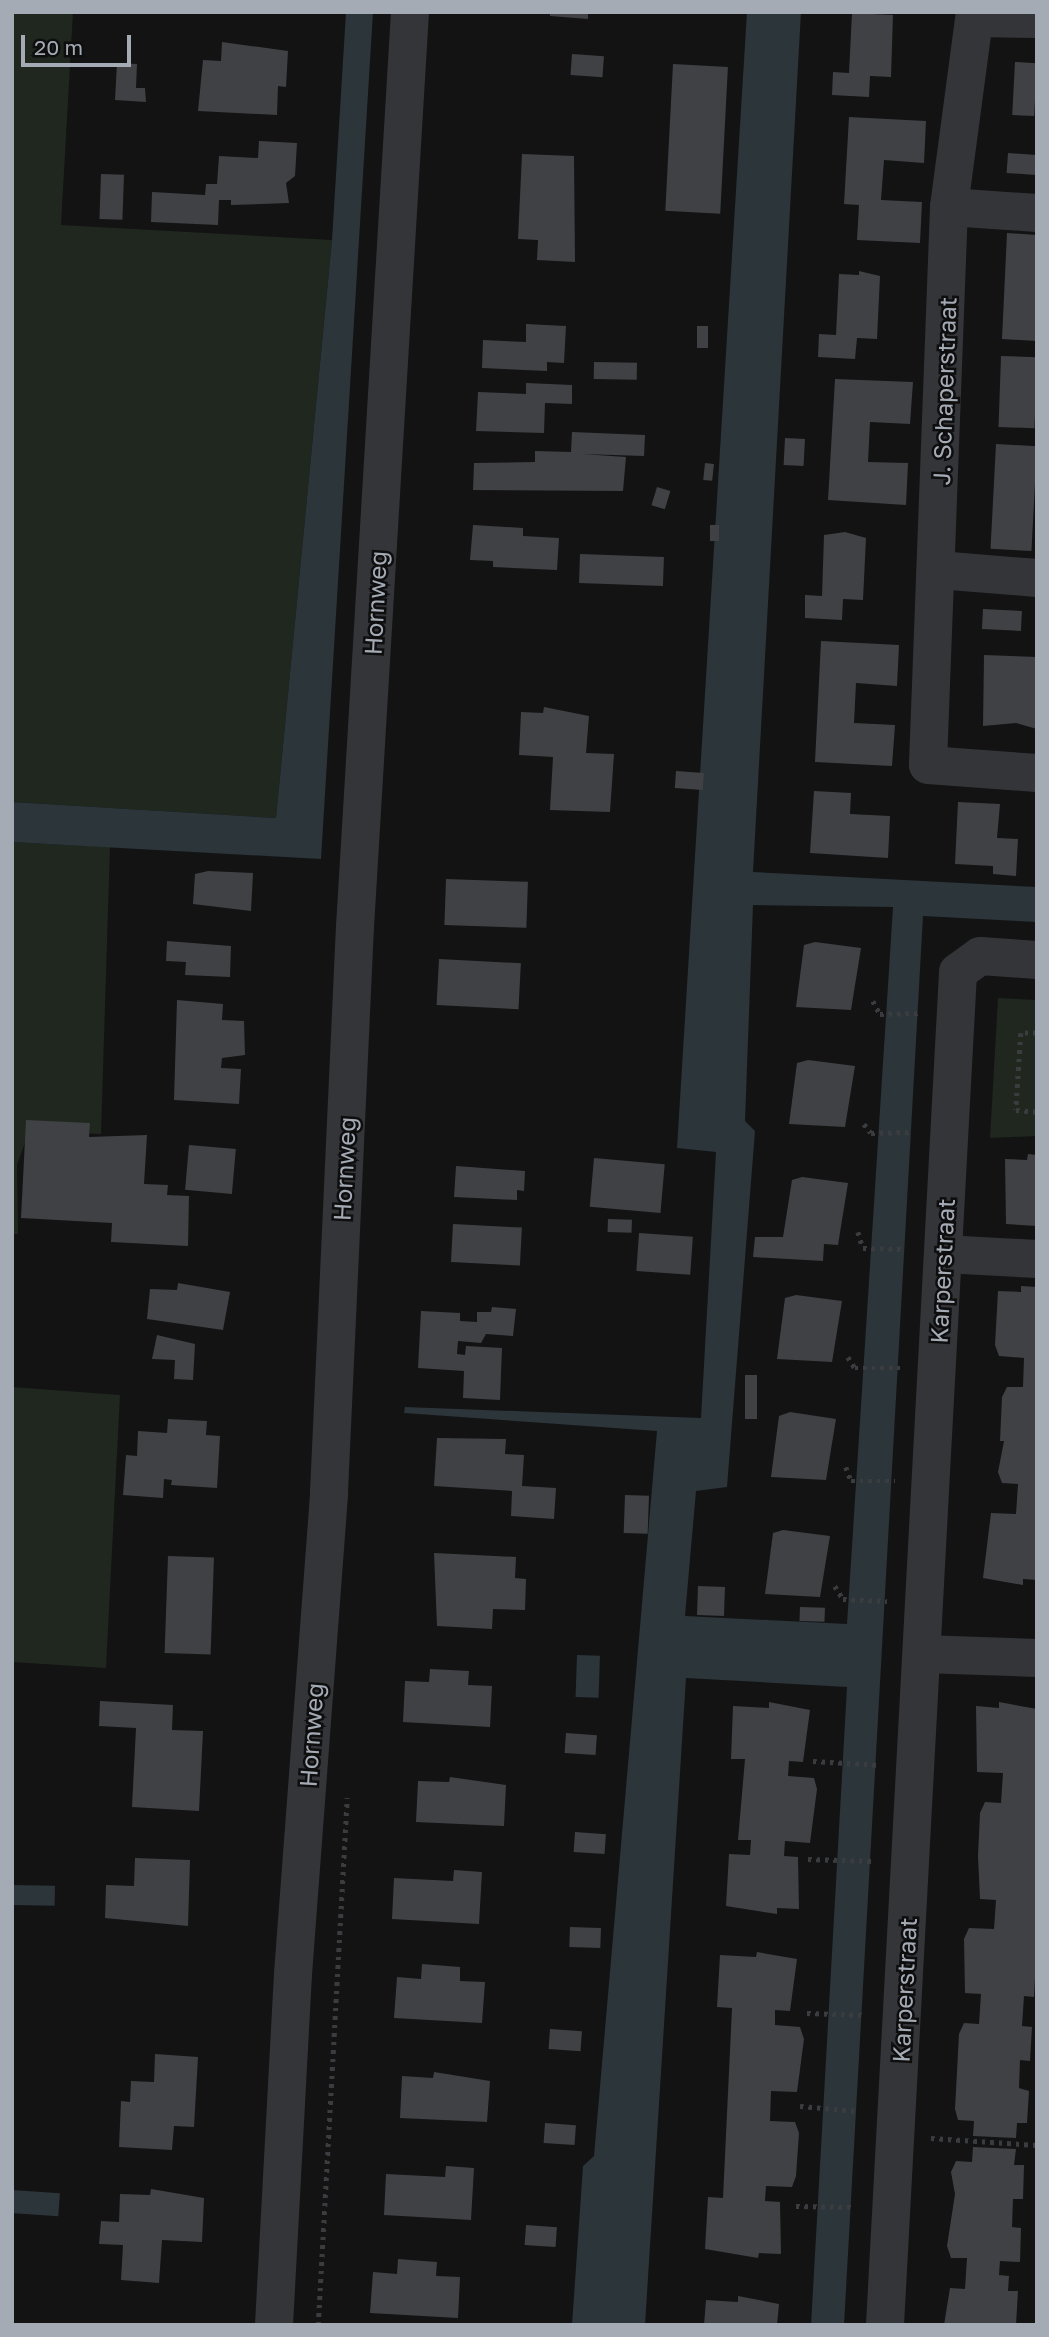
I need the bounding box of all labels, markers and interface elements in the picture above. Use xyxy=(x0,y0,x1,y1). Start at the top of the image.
scale bar xyxy=(24,21,135,65)
text: 20 m xyxy=(34,34,83,60)
street label: J. Schaperstraat xyxy=(926,296,962,486)
street label: Hornweg xyxy=(358,550,392,656)
street label: Hornweg xyxy=(327,1116,361,1222)
street label: Karperstraat xyxy=(924,1198,960,1344)
street label: Hornweg xyxy=(293,1682,329,1788)
street label: Karperstraat xyxy=(886,1917,922,2063)

